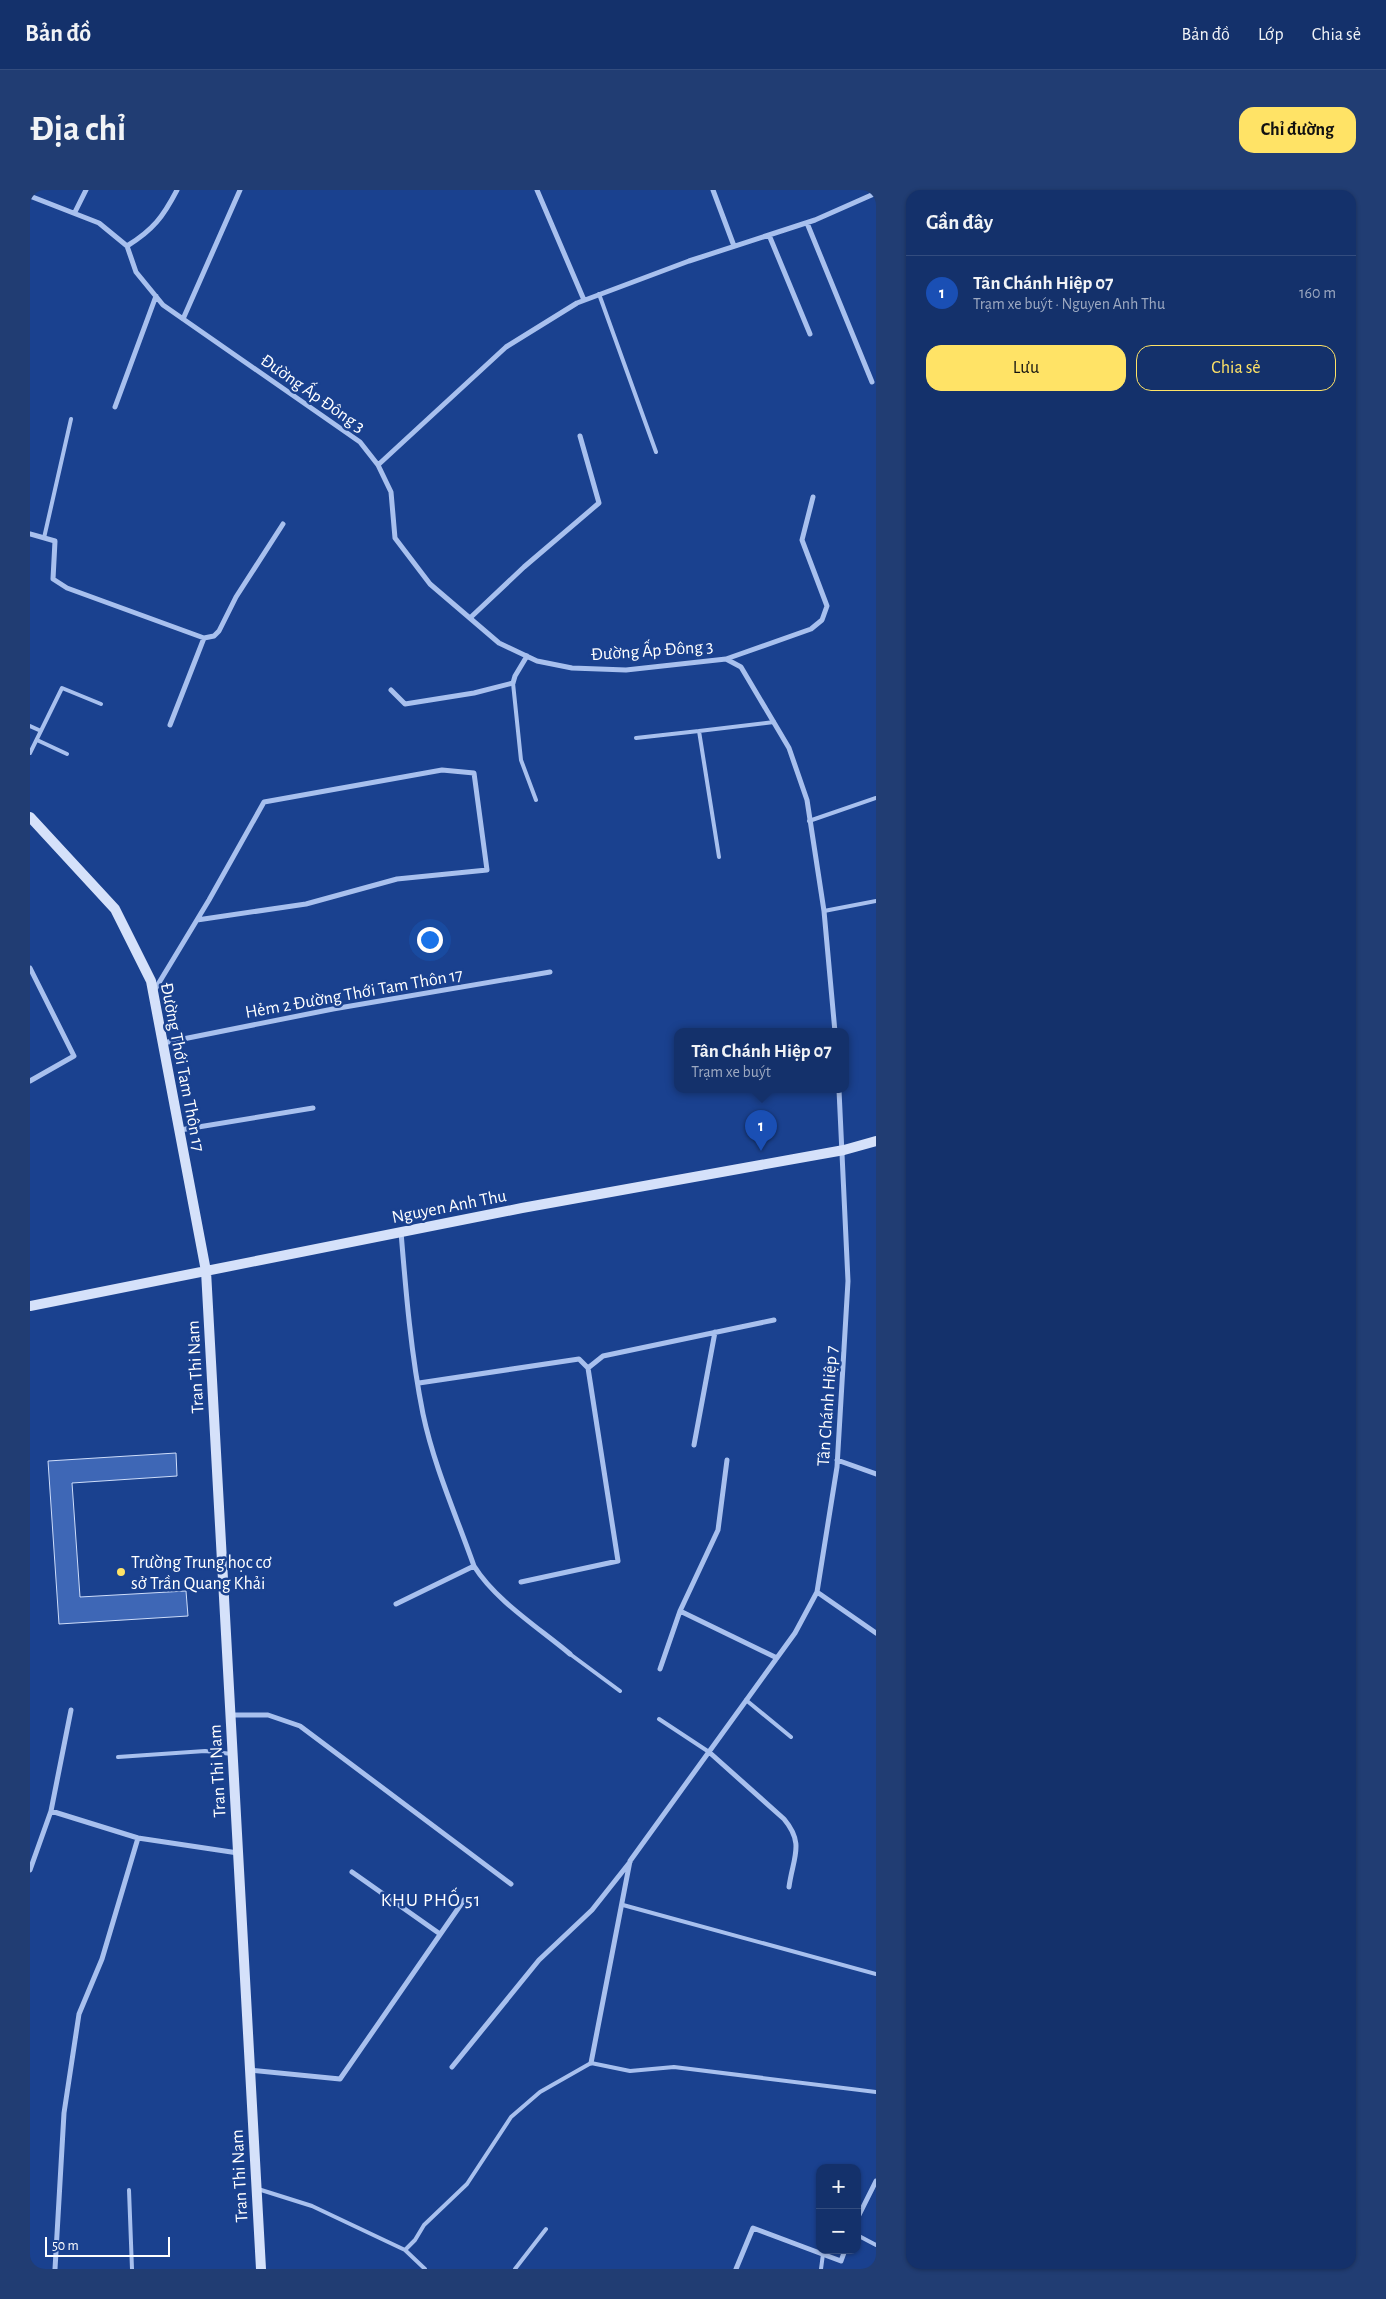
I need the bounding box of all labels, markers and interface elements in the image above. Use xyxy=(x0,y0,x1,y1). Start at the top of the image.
text: Bản đồ xyxy=(25,22,91,46)
text: Bản đồ xyxy=(1182,26,1230,44)
text: Lớp xyxy=(1258,26,1284,44)
text: Chia sẻ xyxy=(1312,26,1361,44)
button: Chỉ đường xyxy=(1239,107,1356,153)
text: Địa chỉ xyxy=(30,112,126,147)
text: Gần đây xyxy=(926,212,993,233)
text: Tân Chánh Hiệp 07 xyxy=(973,274,1113,293)
text: 1 xyxy=(939,285,945,301)
text: 160 m xyxy=(1299,285,1336,301)
text: Trạm xe buýt · Nguyen Anh Thu xyxy=(973,296,1165,312)
button: Lưu xyxy=(926,345,1126,391)
button: Chia sẻ xyxy=(1136,345,1336,391)
street label: Đường Ấp Đông 3 xyxy=(257,347,371,436)
street label: Đường Ấp Đông 3 xyxy=(590,633,714,664)
your location xyxy=(417,927,443,953)
street label: Hẻm 2 Đường Thới Tam Thôn 17 xyxy=(244,966,464,1022)
street label: Đường Thới Tam Thôn 17 xyxy=(157,981,207,1153)
popup xyxy=(674,1028,849,1093)
text: Tân Chánh Hiệp 07 xyxy=(691,1042,832,1061)
text: Trạm xe buýt xyxy=(691,1064,771,1080)
pin: 1 xyxy=(745,1110,777,1151)
street label: Nguyen Anh Thu xyxy=(390,1187,508,1227)
street label: Tran Thi Nam xyxy=(185,1320,207,1414)
street label: Tân Chánh Hiệp 7 xyxy=(815,1345,841,1467)
place label: Trường Trung học cơ sở Trần Quang Khải xyxy=(131,1554,272,1593)
marker: Trường Trung học cơ sở Trần Quang Khải xyxy=(115,1566,127,1578)
street label: Tran Thi Nam xyxy=(207,1724,229,1818)
district label: KHU PHỐ 51 xyxy=(381,1887,481,1910)
street label: Tran Thi Nam xyxy=(229,2129,251,2223)
map controls xyxy=(816,2164,861,2254)
button: + xyxy=(816,2164,861,2209)
button: − xyxy=(816,2209,861,2254)
scale bar xyxy=(45,2234,170,2257)
text: 50 m xyxy=(52,2239,79,2253)

